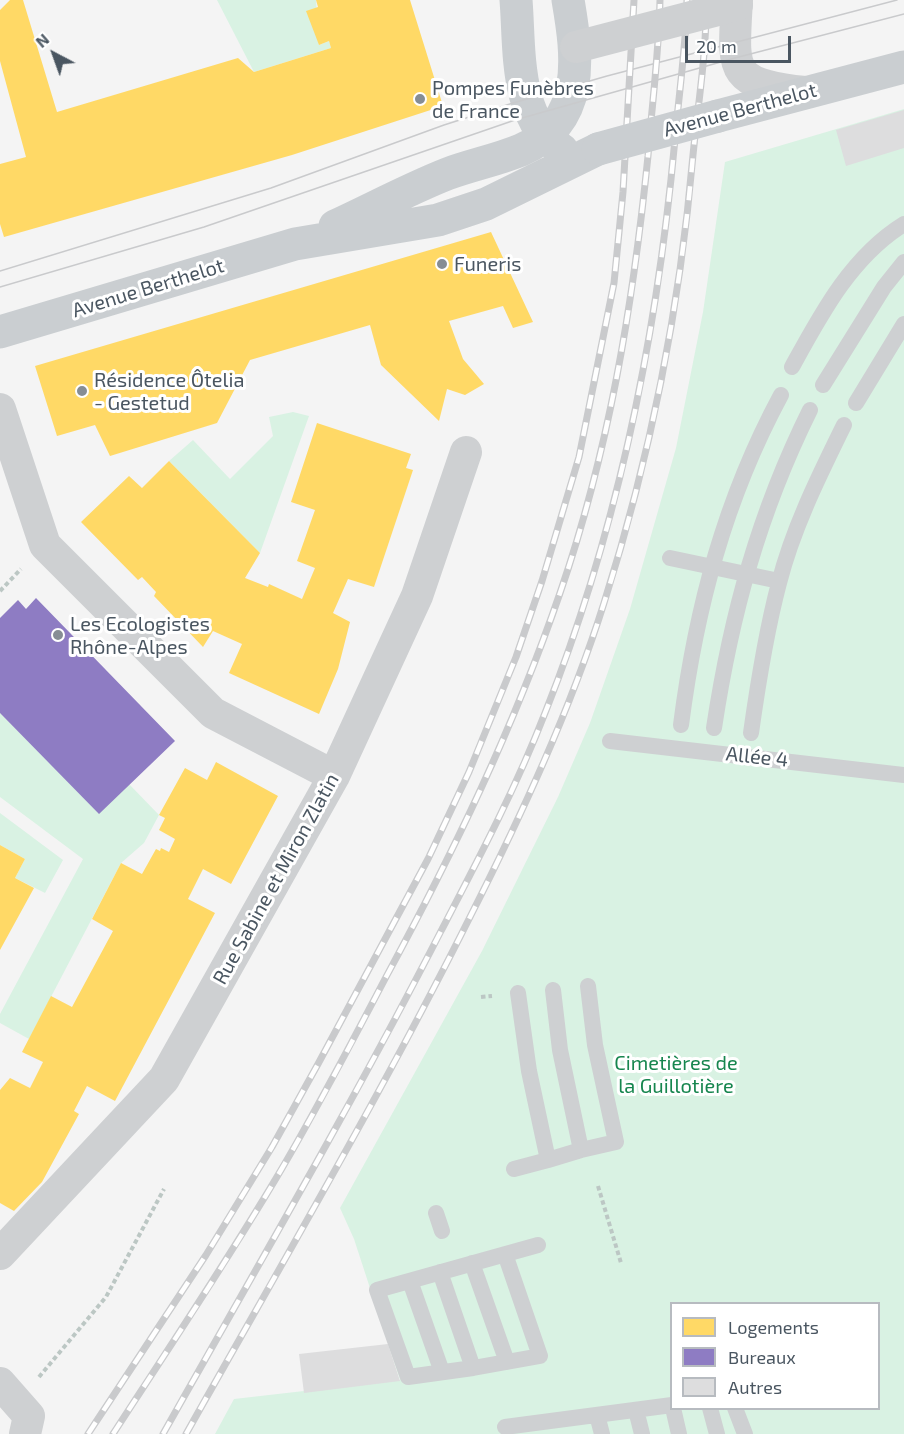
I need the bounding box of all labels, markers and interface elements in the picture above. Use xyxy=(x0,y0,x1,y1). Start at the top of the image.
north arrow xyxy=(24,24,84,84)
scale bar xyxy=(688,24,794,62)
text: N xyxy=(31,29,52,51)
text: 20 m xyxy=(696,35,737,57)
place label: Pompes Funèbres de France xyxy=(432,76,594,123)
street label: Avenue Berthelot xyxy=(661,78,819,142)
marker: Pompes Funèbres de France xyxy=(413,92,427,106)
place label: Funeris xyxy=(454,252,521,276)
street label: Avenue Berthelot xyxy=(69,253,227,323)
marker: Funeris xyxy=(435,257,449,271)
place label: Résidence Ôtelia - Gestetud xyxy=(94,368,244,415)
marker: Résidence Ôtelia - Gestetud xyxy=(75,384,89,398)
place label: Les Ecologistes Rhône-Alpes xyxy=(70,612,210,659)
marker: Les Ecologistes Rhône-Alpes xyxy=(51,628,65,642)
street label: Allée 4 xyxy=(725,742,789,772)
street label: Rue Sabine et Miron Zlatin xyxy=(208,769,344,989)
park label: Cimetières de la Guillotière xyxy=(614,1051,738,1098)
legend xyxy=(670,1302,880,1410)
text: Logements xyxy=(728,1316,819,1338)
text: Bureaux xyxy=(728,1346,796,1368)
text: Autres xyxy=(728,1376,782,1398)

